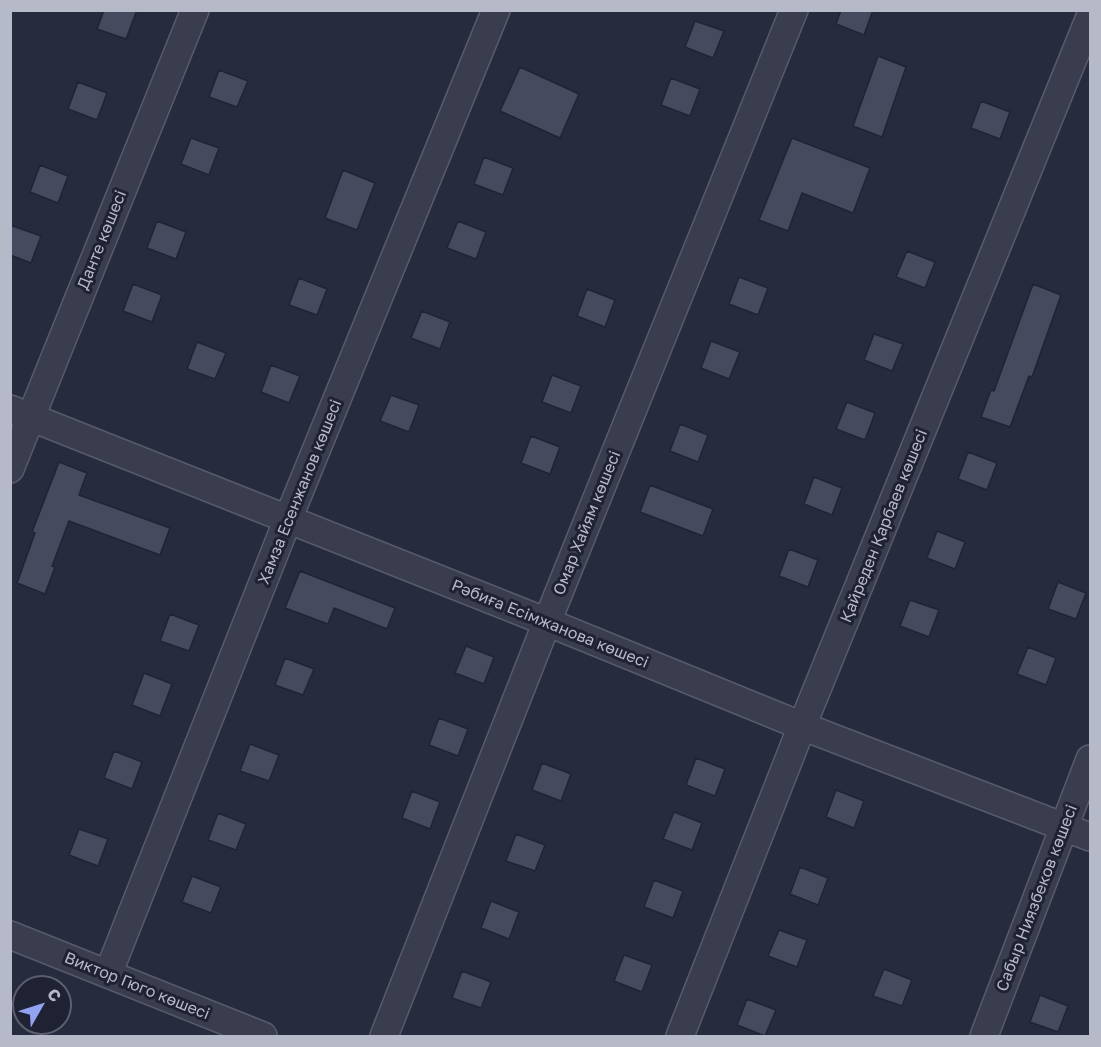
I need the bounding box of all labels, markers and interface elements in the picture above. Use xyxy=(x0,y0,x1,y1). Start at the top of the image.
street label: Данте көшесі xyxy=(73,188,131,292)
street label: Хамза Есенжанов көшесі xyxy=(254,397,346,587)
street label: Қайреден Қарбаев көшесі xyxy=(836,427,932,625)
street label: Омар Хайям көшесі xyxy=(549,448,625,598)
street label: Рәбиға Есімжанова көшесі xyxy=(449,576,651,672)
street label: Сабыр Ниязбеков көшесі xyxy=(992,802,1082,994)
street label: Виктор Гюго көшесі xyxy=(62,948,212,1024)
north arrow xyxy=(12,975,72,1035)
text: С xyxy=(43,984,66,1006)

